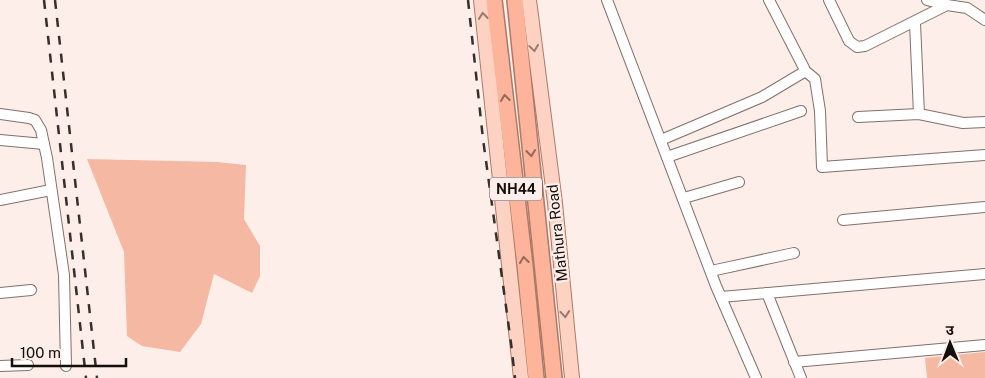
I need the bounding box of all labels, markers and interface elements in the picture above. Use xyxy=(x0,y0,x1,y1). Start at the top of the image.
one-way arrow xyxy=(478,12,489,20)
one-way arrow xyxy=(528,45,539,53)
one-way arrow xyxy=(500,94,511,102)
one-way arrow xyxy=(525,149,536,157)
road number: NH44 xyxy=(490,178,542,200)
street label: Mathura Road xyxy=(543,184,571,282)
one-way arrow xyxy=(520,255,530,264)
one-way arrow xyxy=(560,310,571,318)
north arrow xyxy=(925,318,975,368)
text: उ xyxy=(946,322,955,338)
scale bar xyxy=(12,336,126,368)
text: 100 m xyxy=(20,344,61,361)

